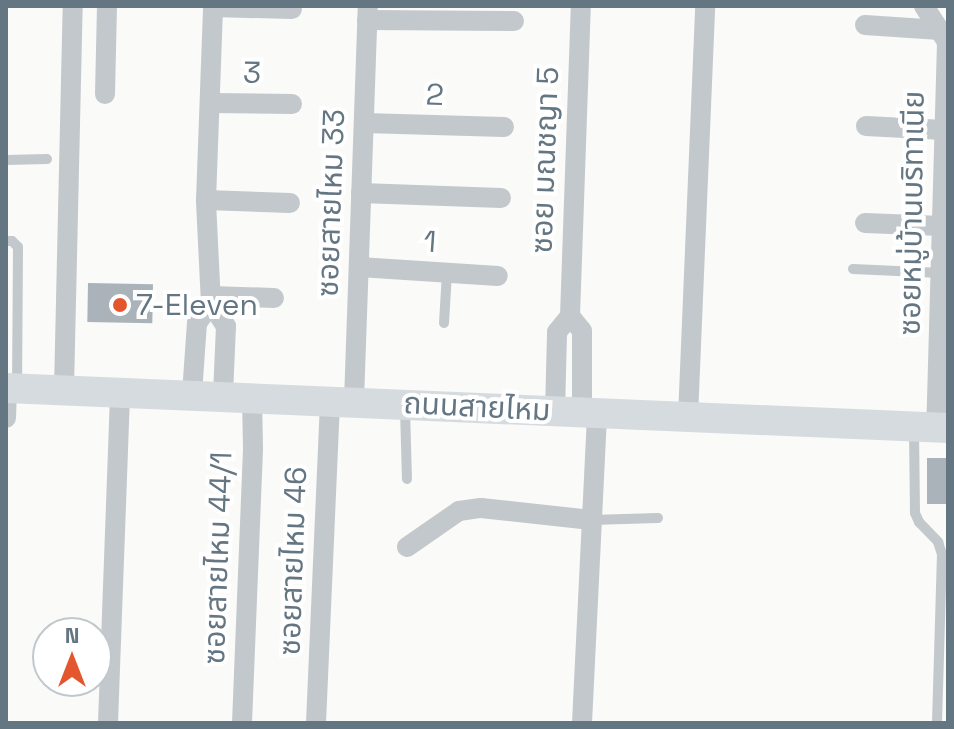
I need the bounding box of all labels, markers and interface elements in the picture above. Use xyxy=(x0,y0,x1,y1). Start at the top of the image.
street label: 3 xyxy=(243,55,261,91)
street label: ซอย มณชญา 5 xyxy=(524,66,566,254)
street label: 2 xyxy=(425,77,445,113)
street label: ซอยหมู่บ้านบริทาเนีย xyxy=(892,90,932,336)
street label: ซอยสายไหม 33 xyxy=(310,108,352,298)
street label: 1 xyxy=(422,224,438,260)
place label: 7-Eleven xyxy=(136,287,258,323)
marker: 7-Eleven xyxy=(111,296,129,314)
street label: ถนนสายไหม xyxy=(403,385,551,429)
street label: ซอยสายไหม 44/1 xyxy=(196,451,240,665)
street label: ซอยสายไหม 46 xyxy=(272,466,314,656)
north arrow xyxy=(32,617,112,697)
text: N xyxy=(65,621,79,649)

